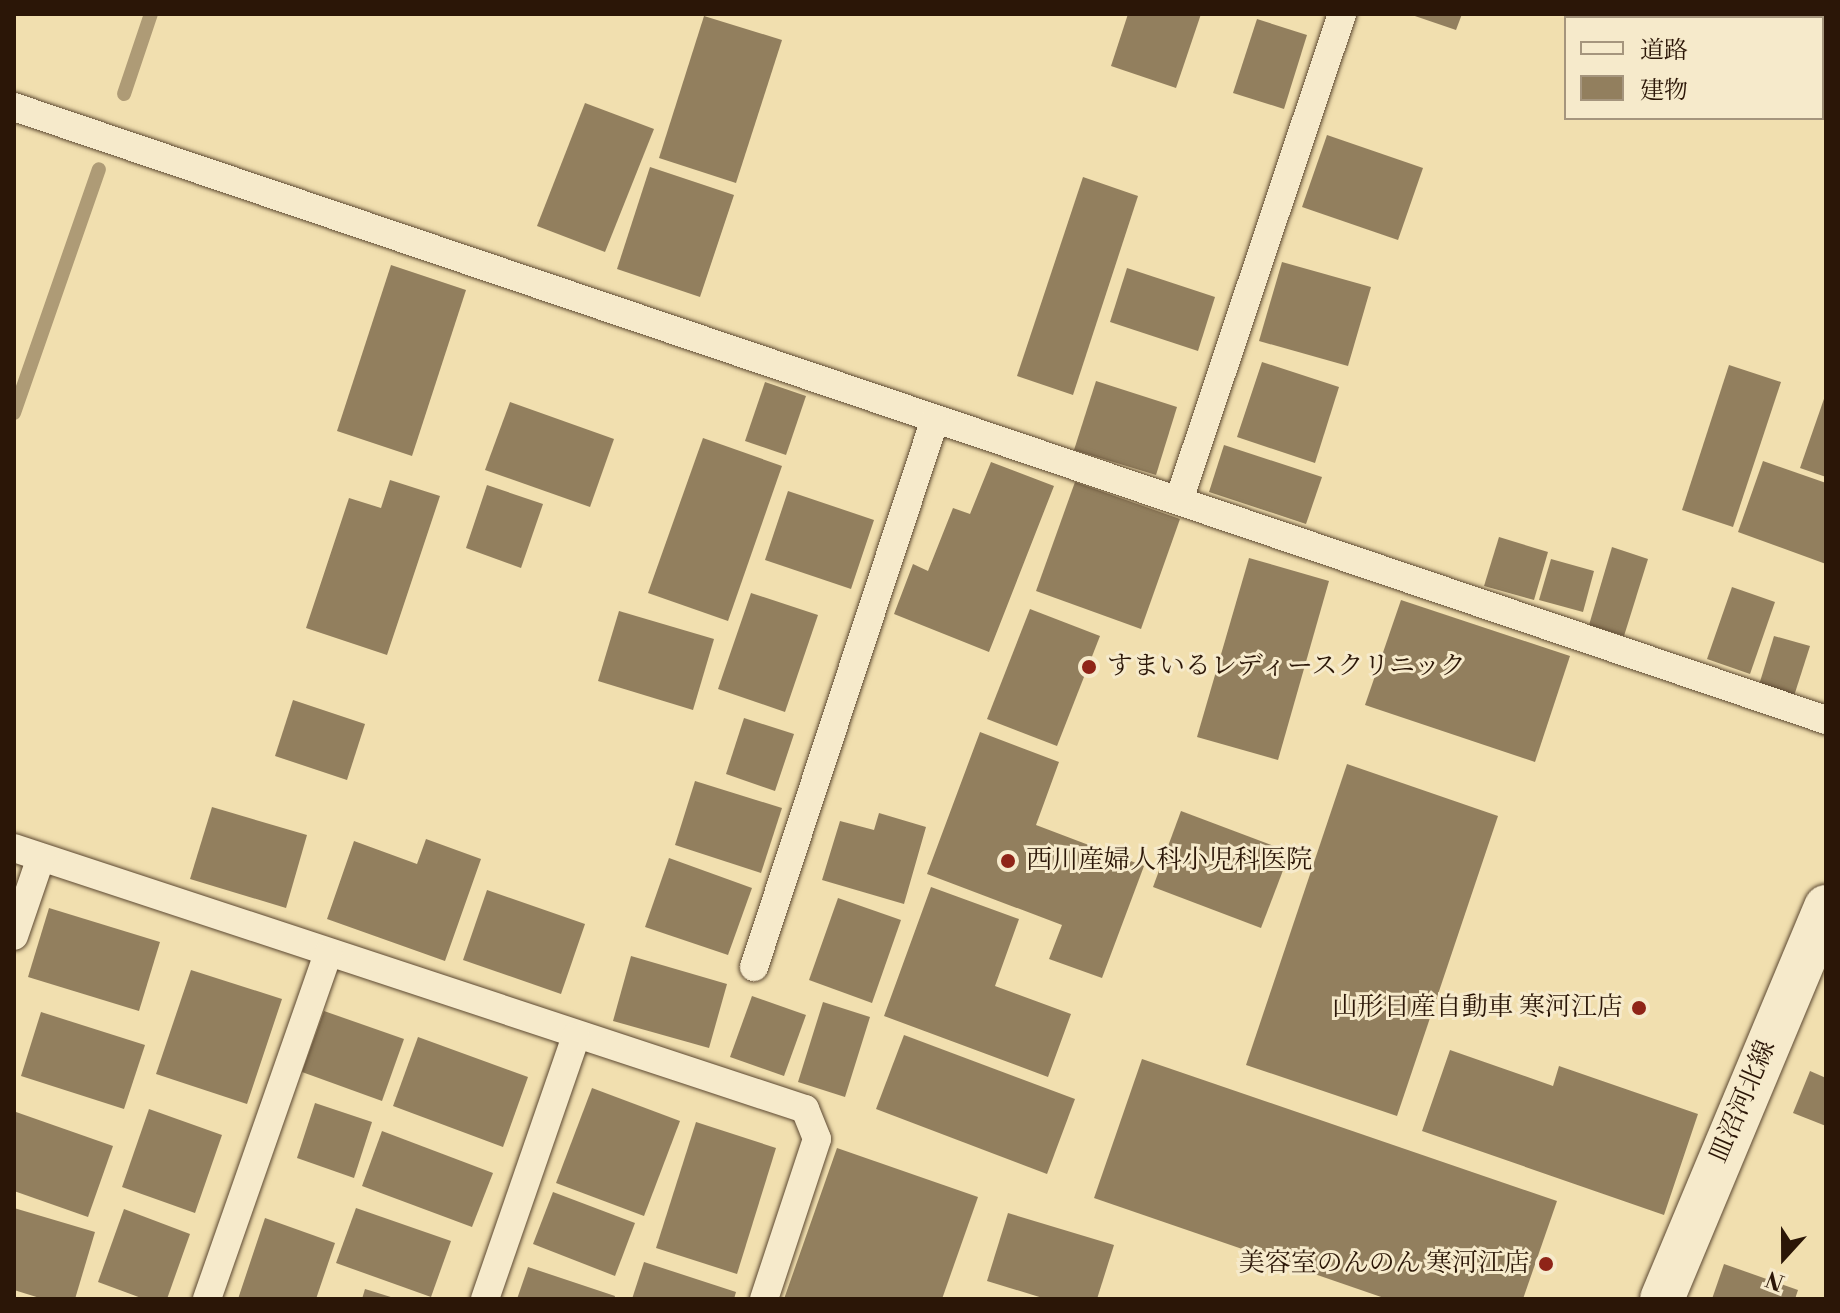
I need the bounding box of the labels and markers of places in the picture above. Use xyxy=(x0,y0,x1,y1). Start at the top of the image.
place label: すまいるレディースクリニック xyxy=(1107,651,1471,683)
marker: すまいるレディースクリニック xyxy=(1078,656,1100,678)
place label: 西川産婦人科小児科医院 xyxy=(1026,845,1312,877)
marker: 西川産婦人科小児科医院 xyxy=(997,850,1019,872)
place label: 山形日産自動車 寒河江店 xyxy=(1332,992,1623,1024)
marker: 山形日産自動車 寒河江店 xyxy=(1630,999,1648,1017)
place label: 美容室のんのん 寒河江店 xyxy=(1239,1248,1530,1280)
marker: 美容室のんのん 寒河江店 xyxy=(1537,1255,1555,1273)

